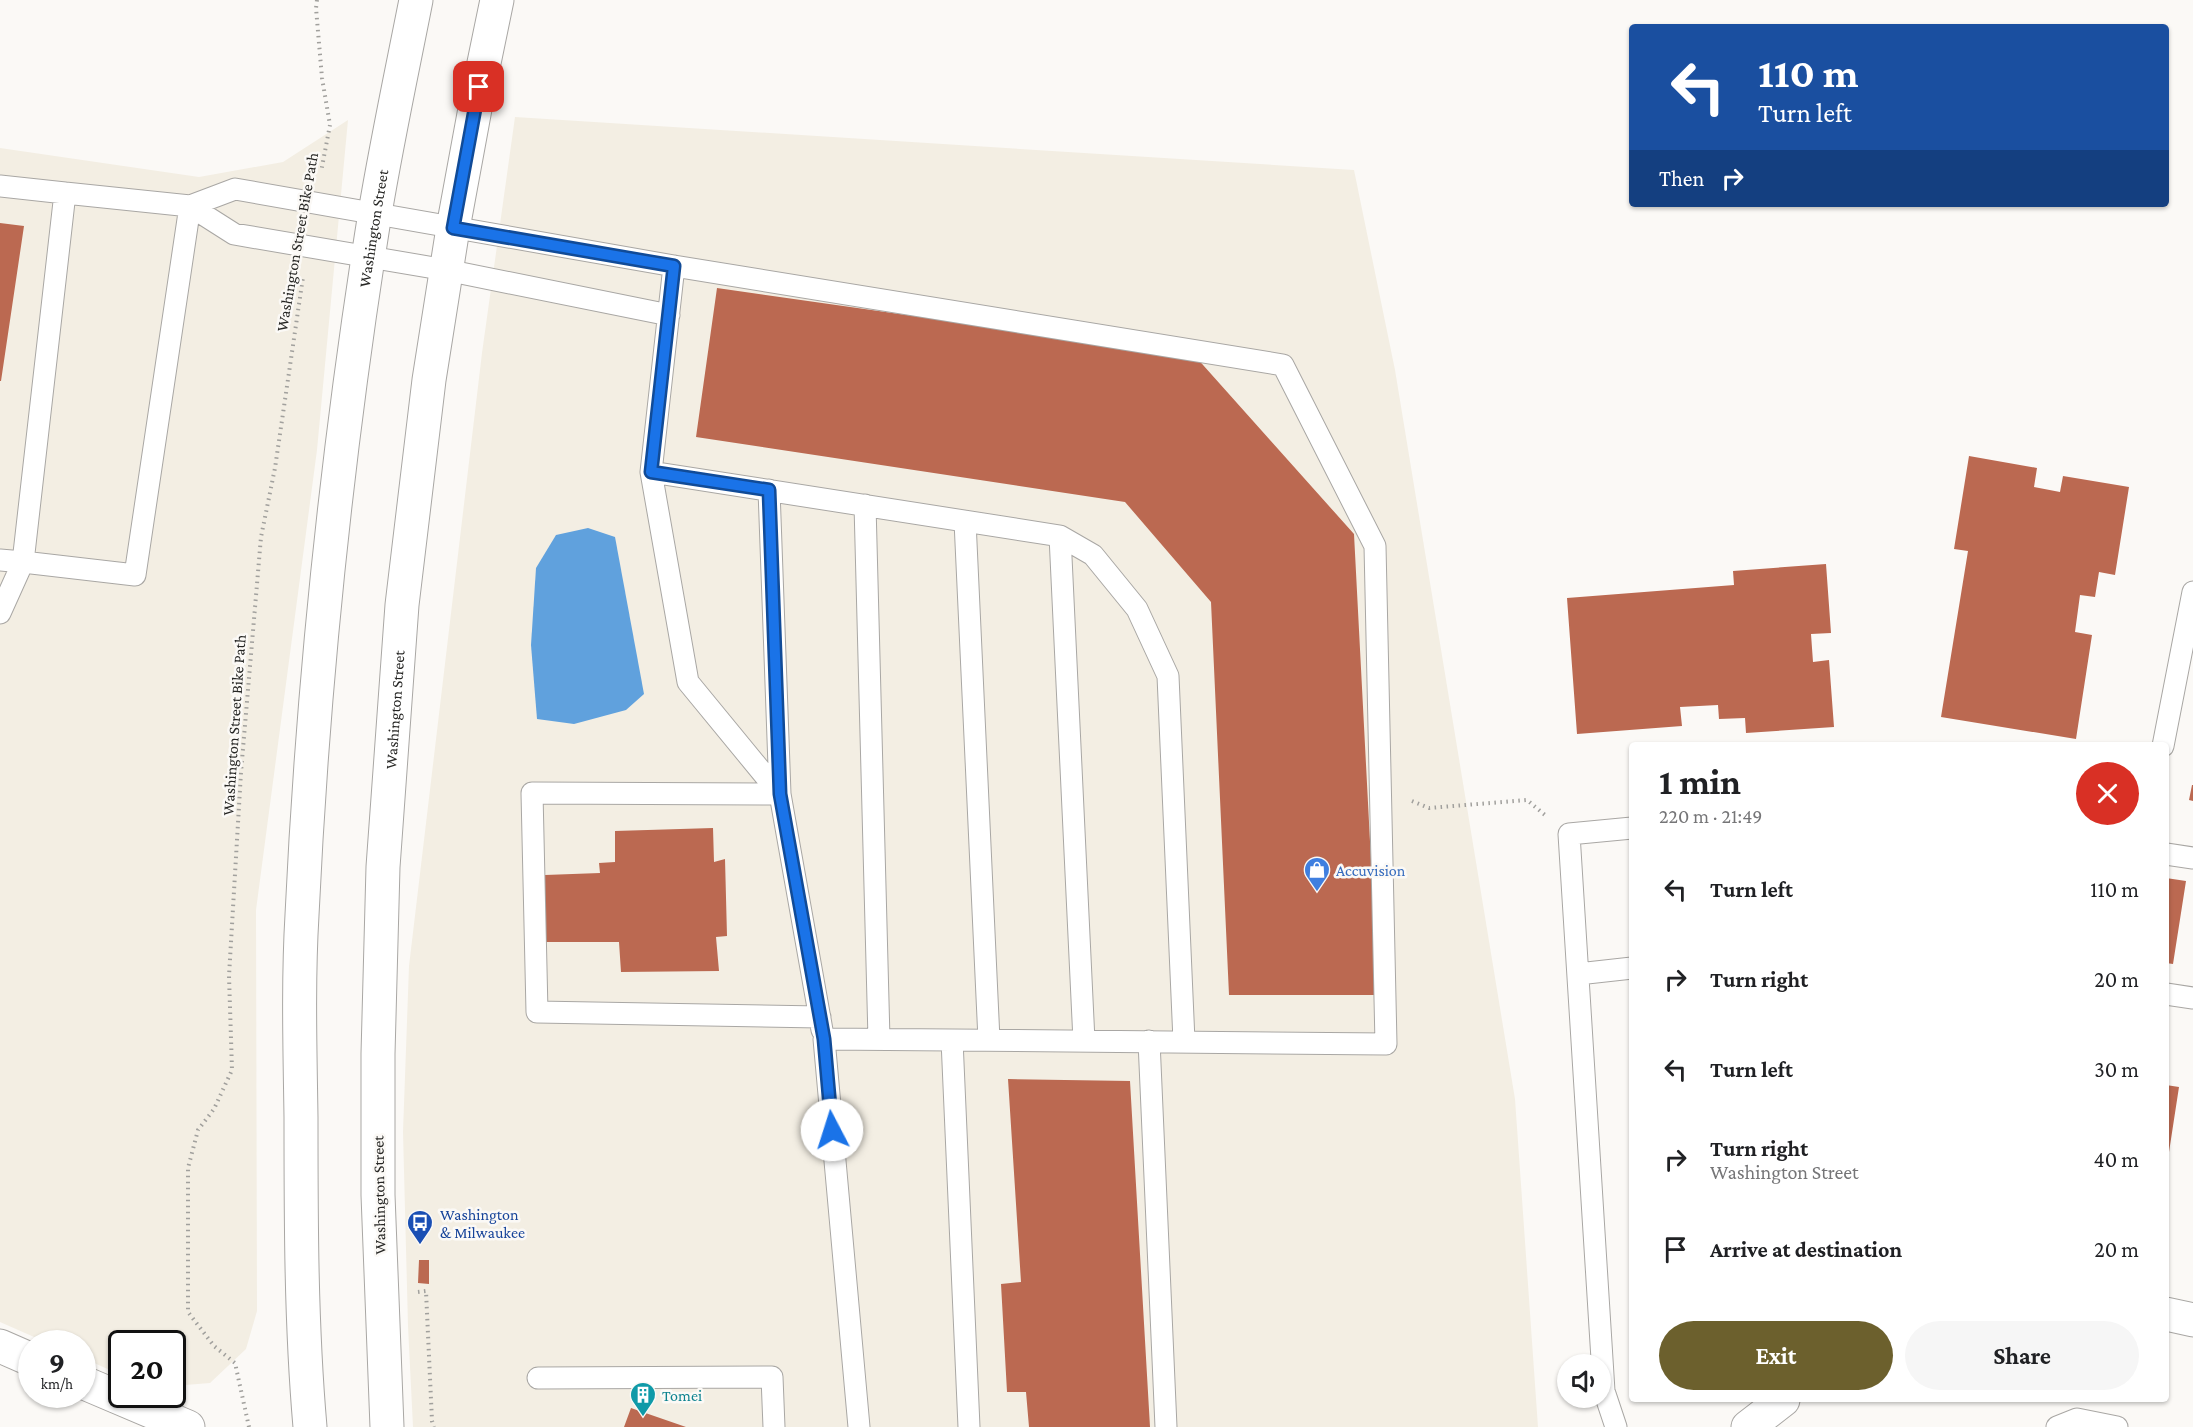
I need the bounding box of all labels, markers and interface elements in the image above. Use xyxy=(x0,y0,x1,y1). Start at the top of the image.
icon: left xyxy=(1659,48,1737,126)
text: 110 m xyxy=(1758,49,1859,96)
pin xyxy=(453,61,504,112)
icon: arrive xyxy=(462,70,495,103)
text: Turn left xyxy=(1758,98,1852,128)
street label: Washington Street Bike Path xyxy=(273,151,322,333)
icon: right xyxy=(1716,162,1749,195)
text: Then xyxy=(1659,166,1704,191)
street label: Washington Street xyxy=(355,167,391,288)
street label: Washington Street Bike Path xyxy=(219,633,250,816)
street label: Washington Street xyxy=(382,649,407,770)
text: 1 min xyxy=(1659,762,1741,802)
button: close xyxy=(2076,762,2139,825)
text: 220 m · 21:49 xyxy=(1659,805,1762,827)
shop icon: Accuvision xyxy=(1302,855,1332,893)
place label: Accuvision xyxy=(1336,862,1406,879)
icon: left xyxy=(1659,873,1692,906)
text: Turn left xyxy=(1710,877,1793,902)
text: 110 m xyxy=(2090,877,2139,902)
icon: right xyxy=(1659,963,1692,996)
text: Turn right xyxy=(1710,967,1808,992)
text: 20 m xyxy=(2094,967,2139,992)
icon: left xyxy=(1659,1053,1692,1086)
text: Turn left xyxy=(1710,1057,1793,1082)
text: 30 m xyxy=(2094,1057,2139,1082)
position arrow xyxy=(800,1098,864,1162)
street label: Washington Street xyxy=(369,1135,390,1255)
text: Turn right xyxy=(1710,1136,1808,1161)
icon: right xyxy=(1659,1143,1692,1176)
text: 40 m xyxy=(2094,1147,2139,1172)
text: Washington Street xyxy=(1710,1161,1859,1183)
place label: Washington & Milwaukee xyxy=(440,1206,525,1241)
bus stop icon: Washington & Milwaukee xyxy=(405,1208,435,1246)
icon: arrive xyxy=(1659,1233,1692,1266)
text: Arrive at destination xyxy=(1710,1237,1902,1262)
text: 20 m xyxy=(2094,1237,2139,1262)
button: Exit xyxy=(1659,1321,1893,1390)
button: Share xyxy=(1905,1321,2139,1390)
speed limit sign: 20 xyxy=(108,1330,186,1408)
text: 9 xyxy=(49,1345,65,1378)
map controls xyxy=(1557,1354,1611,1408)
button: sound xyxy=(1557,1354,1611,1408)
text: km/h xyxy=(41,1376,73,1392)
building icon: Tomei xyxy=(628,1380,658,1418)
place label: Tomei xyxy=(662,1387,702,1404)

